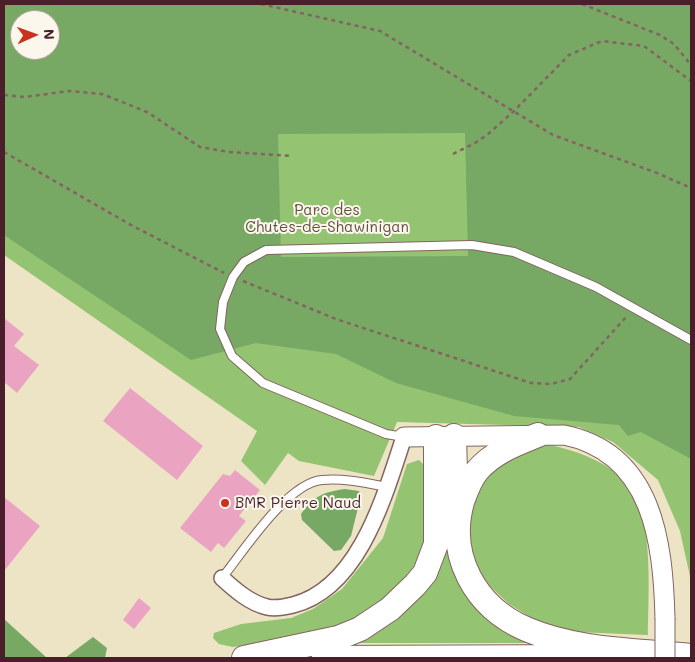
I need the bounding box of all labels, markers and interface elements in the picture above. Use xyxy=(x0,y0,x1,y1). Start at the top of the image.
north arrow xyxy=(10,10,60,60)
text: N xyxy=(40,29,59,40)
park label: Parc des Chutes-de-Shawinigan xyxy=(245,201,409,236)
place label: BMR Pierre Naud xyxy=(235,494,361,512)
marker: BMR Pierre Naud xyxy=(219,497,231,509)

